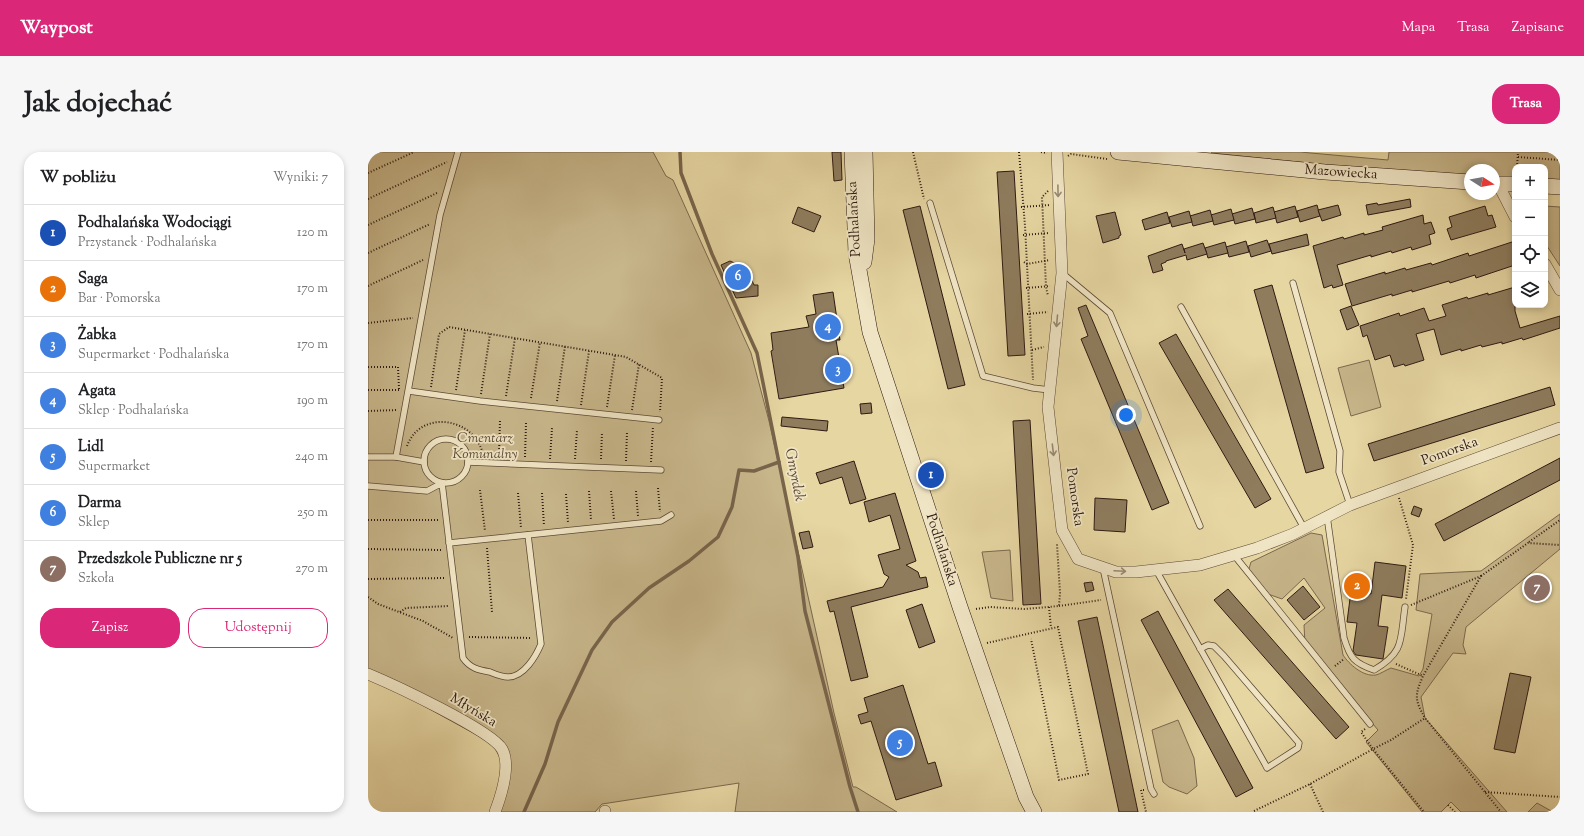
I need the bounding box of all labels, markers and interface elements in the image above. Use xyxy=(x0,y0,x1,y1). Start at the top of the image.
text: Waypost xyxy=(20,15,93,42)
text: Mapa xyxy=(1402,18,1435,38)
text: Trasa xyxy=(1457,18,1489,38)
text: Zapisane xyxy=(1511,18,1564,38)
text: Jak dojechać xyxy=(24,84,172,124)
button: Trasa xyxy=(1492,84,1560,124)
street label: Mazowiecka xyxy=(1304,160,1379,186)
north arrow xyxy=(1464,164,1500,200)
map controls xyxy=(1512,164,1548,308)
button: + xyxy=(1512,164,1548,200)
text: W pobliżu xyxy=(40,166,116,190)
text: Wyniki: 7 xyxy=(273,169,328,187)
street label: Podhalańska xyxy=(843,180,867,257)
one-way arrow xyxy=(1054,184,1062,197)
button: − xyxy=(1512,200,1548,236)
text: Podhalańska Wodociągi xyxy=(78,213,232,234)
text: 1 xyxy=(51,224,55,242)
text: 120 m xyxy=(297,224,328,242)
text: Przystanek · Podhalańska xyxy=(78,234,217,252)
button: locate xyxy=(1512,236,1548,272)
pin: 6 xyxy=(725,262,751,292)
text: Saga xyxy=(78,269,108,290)
button: layers xyxy=(1512,272,1548,308)
text: 2 xyxy=(50,280,56,298)
text: 170 m xyxy=(297,280,328,298)
text: Bar · Pomorska xyxy=(78,290,160,308)
pin: 4 xyxy=(815,312,841,342)
one-way arrow xyxy=(1054,314,1061,327)
text: Żabka xyxy=(78,325,116,346)
text: 3 xyxy=(50,336,56,354)
text: 170 m xyxy=(297,336,328,354)
text: Supermarket · Podhalańska xyxy=(78,346,229,364)
pin: 3 xyxy=(825,355,851,385)
text: Agata xyxy=(78,381,116,402)
text: 4 xyxy=(50,392,56,410)
text: 190 m xyxy=(297,392,328,410)
text: Sklep · Podhalańska xyxy=(78,402,189,420)
your location xyxy=(1116,405,1136,425)
park label: Cmentarz Komunalny xyxy=(453,429,518,465)
street label: Pomorska xyxy=(1419,432,1482,471)
text: Lidl xyxy=(78,437,104,458)
one-way arrow xyxy=(1049,443,1057,456)
water label: Gmyrdek xyxy=(779,447,809,504)
text: 5 xyxy=(51,448,55,466)
text: 240 m xyxy=(295,448,328,466)
text: Supermarket xyxy=(78,458,150,476)
pin: 1 xyxy=(918,460,944,490)
street label: Pomorska xyxy=(1060,466,1088,528)
text: Darma xyxy=(78,493,122,514)
text: 6 xyxy=(50,504,56,522)
text: 250 m xyxy=(297,504,328,522)
street label: Podhalańska xyxy=(920,511,962,590)
text: Sklep xyxy=(78,514,110,532)
text: Przedszkole Publiczne nr 5 xyxy=(78,549,242,570)
text: 7 xyxy=(50,560,56,578)
text: 270 m xyxy=(295,560,328,578)
one-way arrow xyxy=(1113,568,1126,575)
text: Szkoła xyxy=(78,570,114,588)
pin: 2 xyxy=(1344,571,1370,601)
pin: 7 xyxy=(1524,573,1550,603)
button: Zapisz xyxy=(40,608,180,648)
button: Udostępnij xyxy=(188,608,328,648)
street label: Młyńska xyxy=(446,689,501,733)
pin: 5 xyxy=(887,728,913,758)

